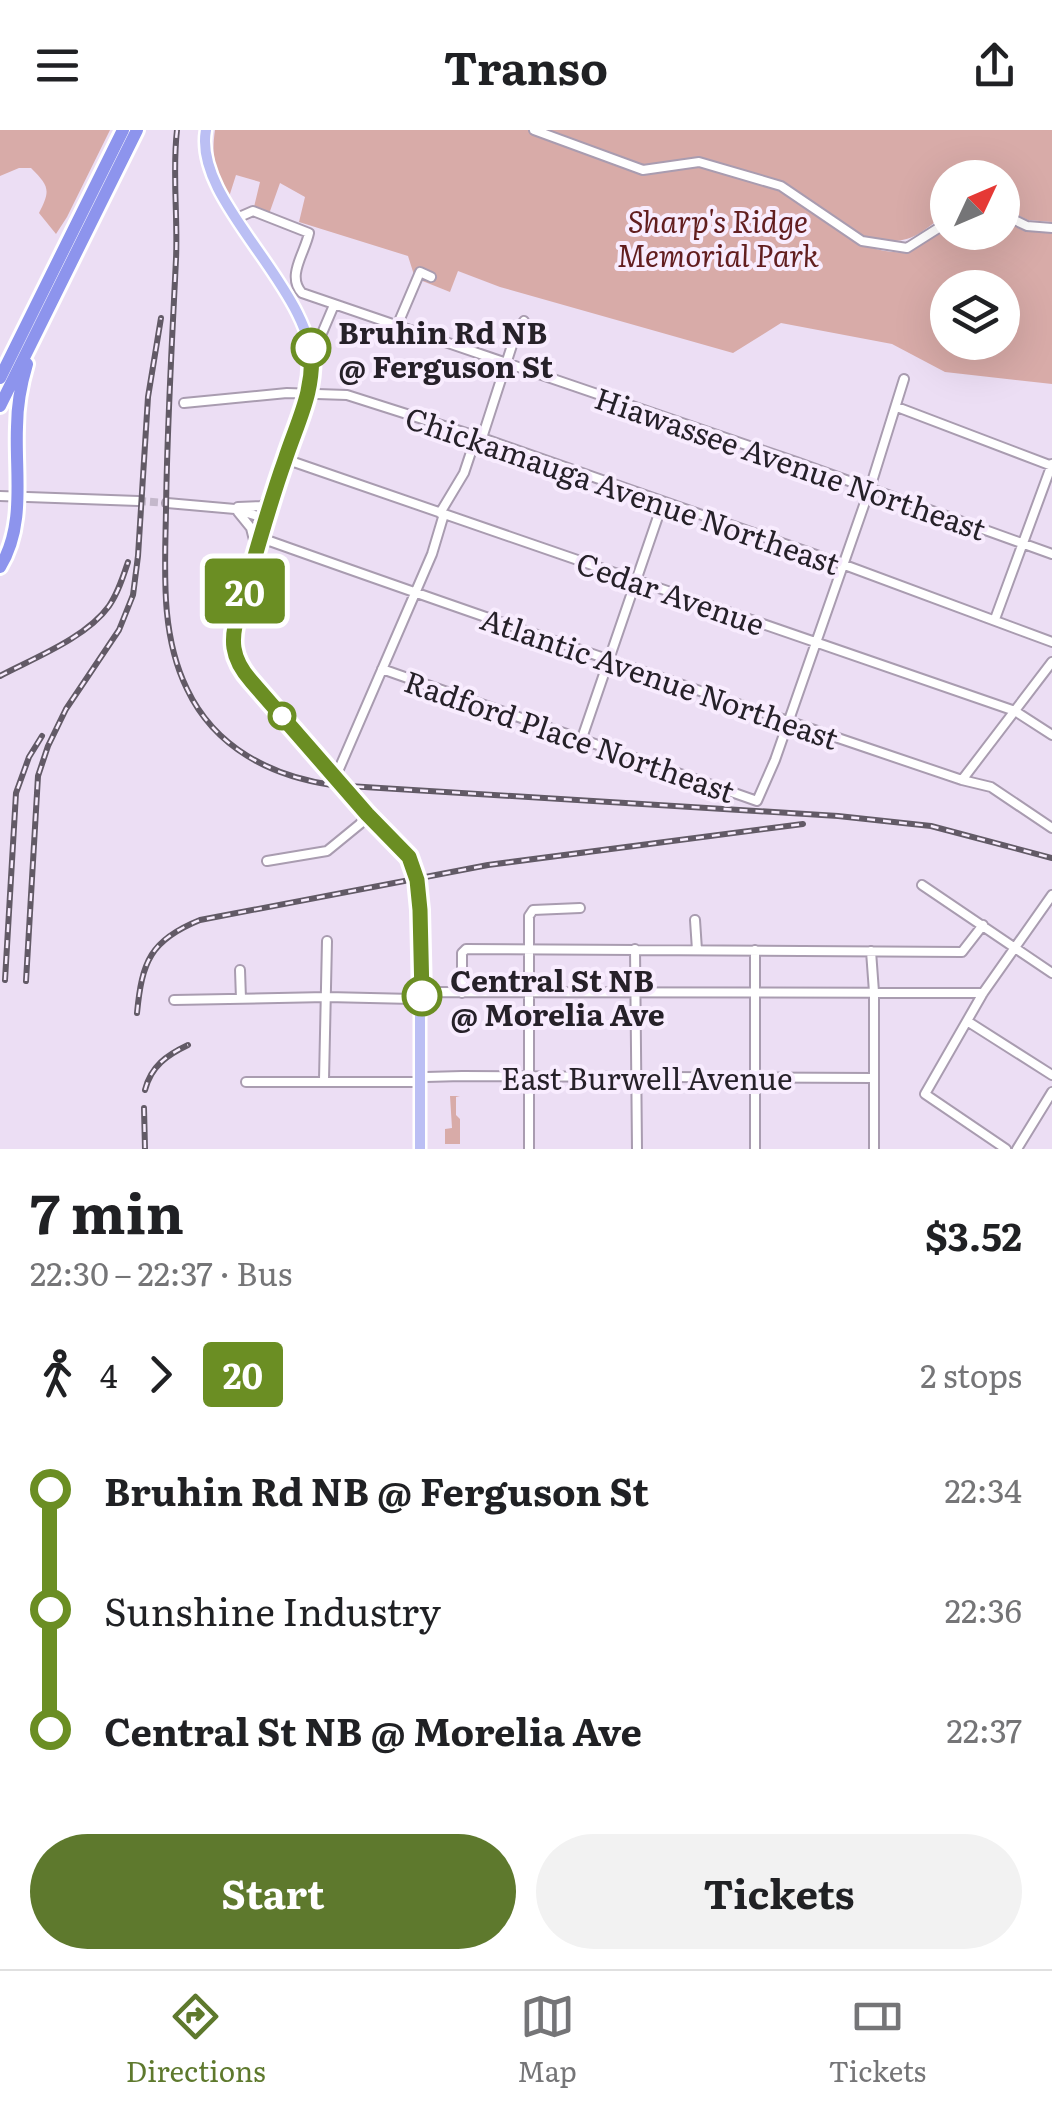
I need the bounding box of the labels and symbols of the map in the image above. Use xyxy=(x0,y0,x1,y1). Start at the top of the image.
north arrow xyxy=(930,160,1020,250)
park label: Sharp's Ridge Memorial Park xyxy=(617,198,820,276)
place label: Bruhin Rd NB @ Ferguson St xyxy=(338,309,554,387)
marker: Bruhin Rd NB @ Ferguson St xyxy=(292,329,330,367)
street label: Hiawassee Avenue Northeast xyxy=(590,374,992,550)
street label: Chickamauga Avenue Northeast xyxy=(400,394,846,584)
street label: Cedar Avenue xyxy=(571,539,771,645)
line badge: 20 xyxy=(200,558,290,624)
street label: Atlantic Avenue Northeast xyxy=(475,595,845,759)
street label: Radford Place Northeast xyxy=(399,658,741,812)
unlabelled marker xyxy=(269,703,295,729)
place label: Central St NB @ Morelia Ave xyxy=(450,957,665,1035)
marker: Central St NB @ Morelia Ave xyxy=(403,977,441,1015)
street label: East Burwell Avenue xyxy=(501,1055,793,1099)

